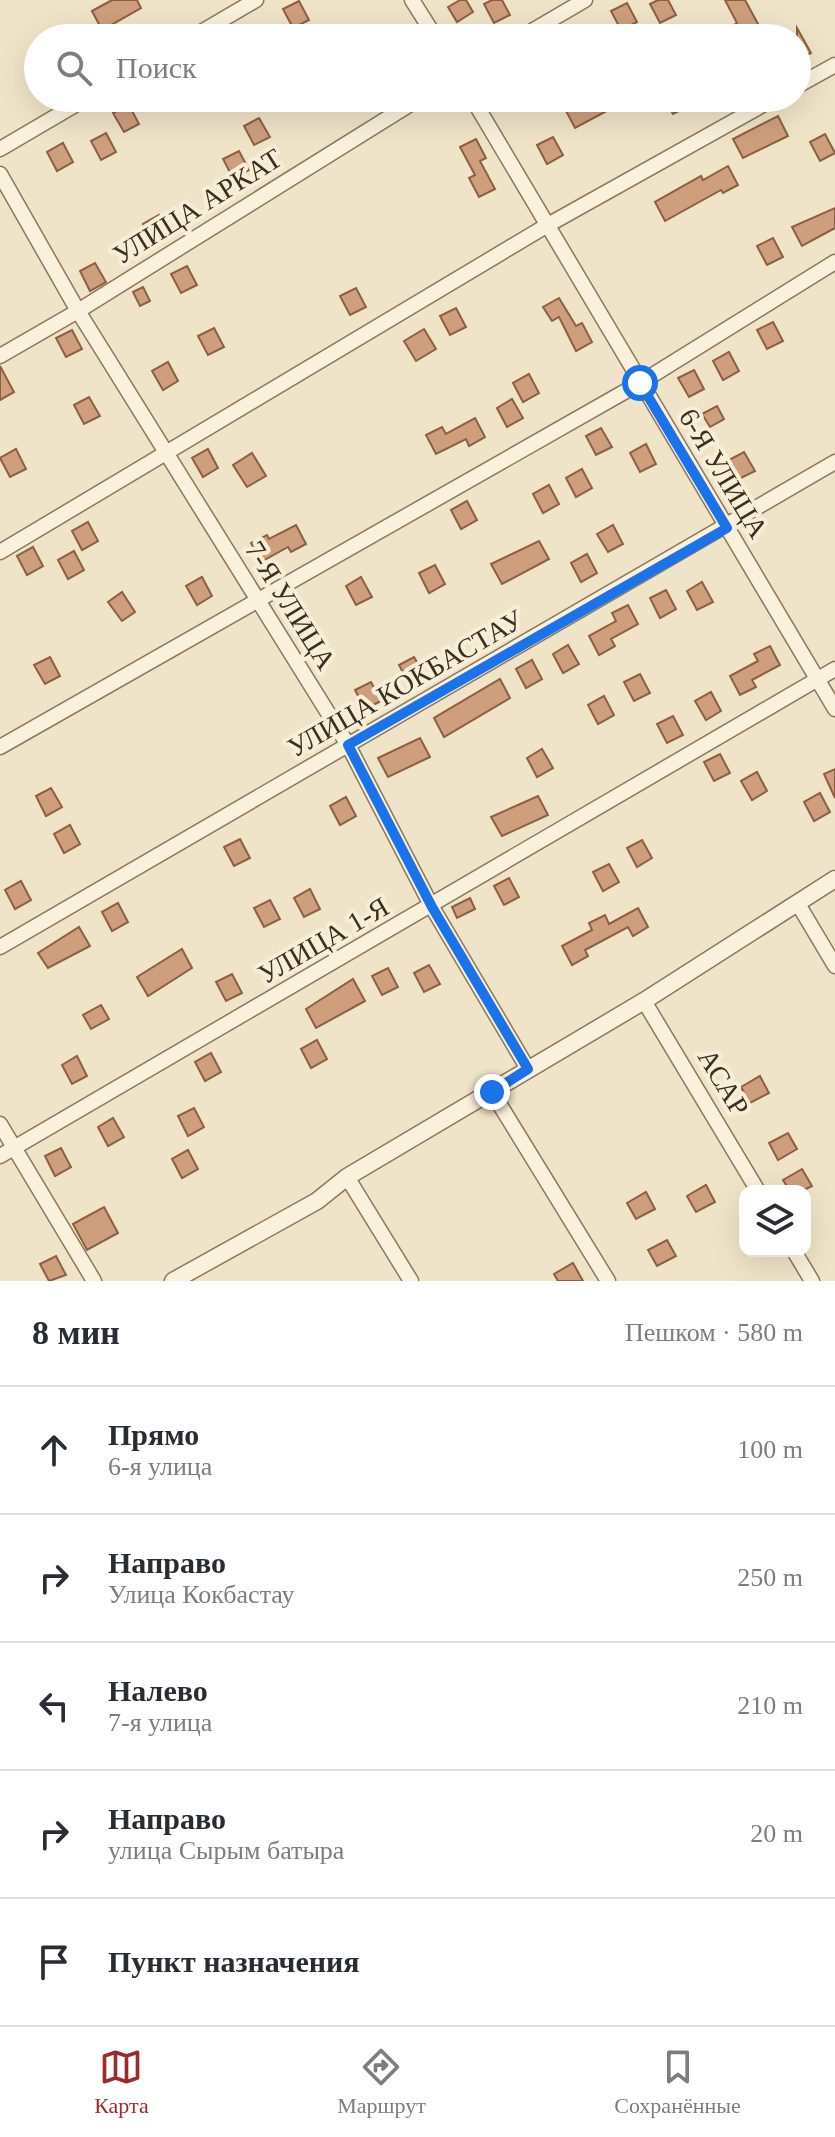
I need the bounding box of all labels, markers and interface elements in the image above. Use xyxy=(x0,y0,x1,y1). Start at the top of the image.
search box xyxy=(24,24,811,112)
icon: search xyxy=(52,46,96,90)
text: Поиск xyxy=(116,51,197,84)
street label: УЛИЦА АРКАТ xyxy=(107,142,287,271)
route start xyxy=(622,365,658,401)
street label: 6-Я УЛИЦА xyxy=(673,403,775,544)
street label: 7-Я УЛИЦА xyxy=(239,535,343,676)
street label: УЛИЦА КОКБАСТАУ xyxy=(282,603,529,764)
street label: УЛИЦА 1-Я xyxy=(253,891,394,990)
street label: АСАР xyxy=(692,1043,755,1121)
route end xyxy=(474,1074,510,1110)
map controls xyxy=(739,1185,811,1257)
button: layers xyxy=(739,1185,811,1257)
text: 8 мин xyxy=(32,1314,120,1351)
text: Пешком · 580 m xyxy=(625,1318,803,1347)
text: Прямо xyxy=(108,1418,199,1451)
icon: ahead xyxy=(32,1428,76,1472)
text: 100 m xyxy=(737,1435,803,1464)
text: 6-я улица xyxy=(108,1452,212,1481)
text: Направо xyxy=(108,1546,226,1579)
icon: right xyxy=(32,1556,76,1600)
text: 250 m xyxy=(737,1563,803,1592)
text: Улица Кокбастау xyxy=(108,1580,295,1609)
text: Налево xyxy=(108,1674,208,1707)
icon: left xyxy=(32,1684,76,1728)
text: 210 m xyxy=(737,1691,803,1720)
text: 7-я улица xyxy=(108,1708,212,1737)
text: Направо xyxy=(108,1802,226,1835)
icon: right xyxy=(32,1812,76,1856)
text: 20 m xyxy=(750,1819,803,1848)
text: улица Сырым батыра xyxy=(108,1836,344,1865)
icon: arrive xyxy=(32,1940,76,1984)
text: Пункт назначения xyxy=(108,1945,360,1978)
tab: Карта xyxy=(94,2045,149,2119)
tab: Маршрут xyxy=(337,2045,426,2119)
tab: Сохранённые xyxy=(614,2045,741,2119)

